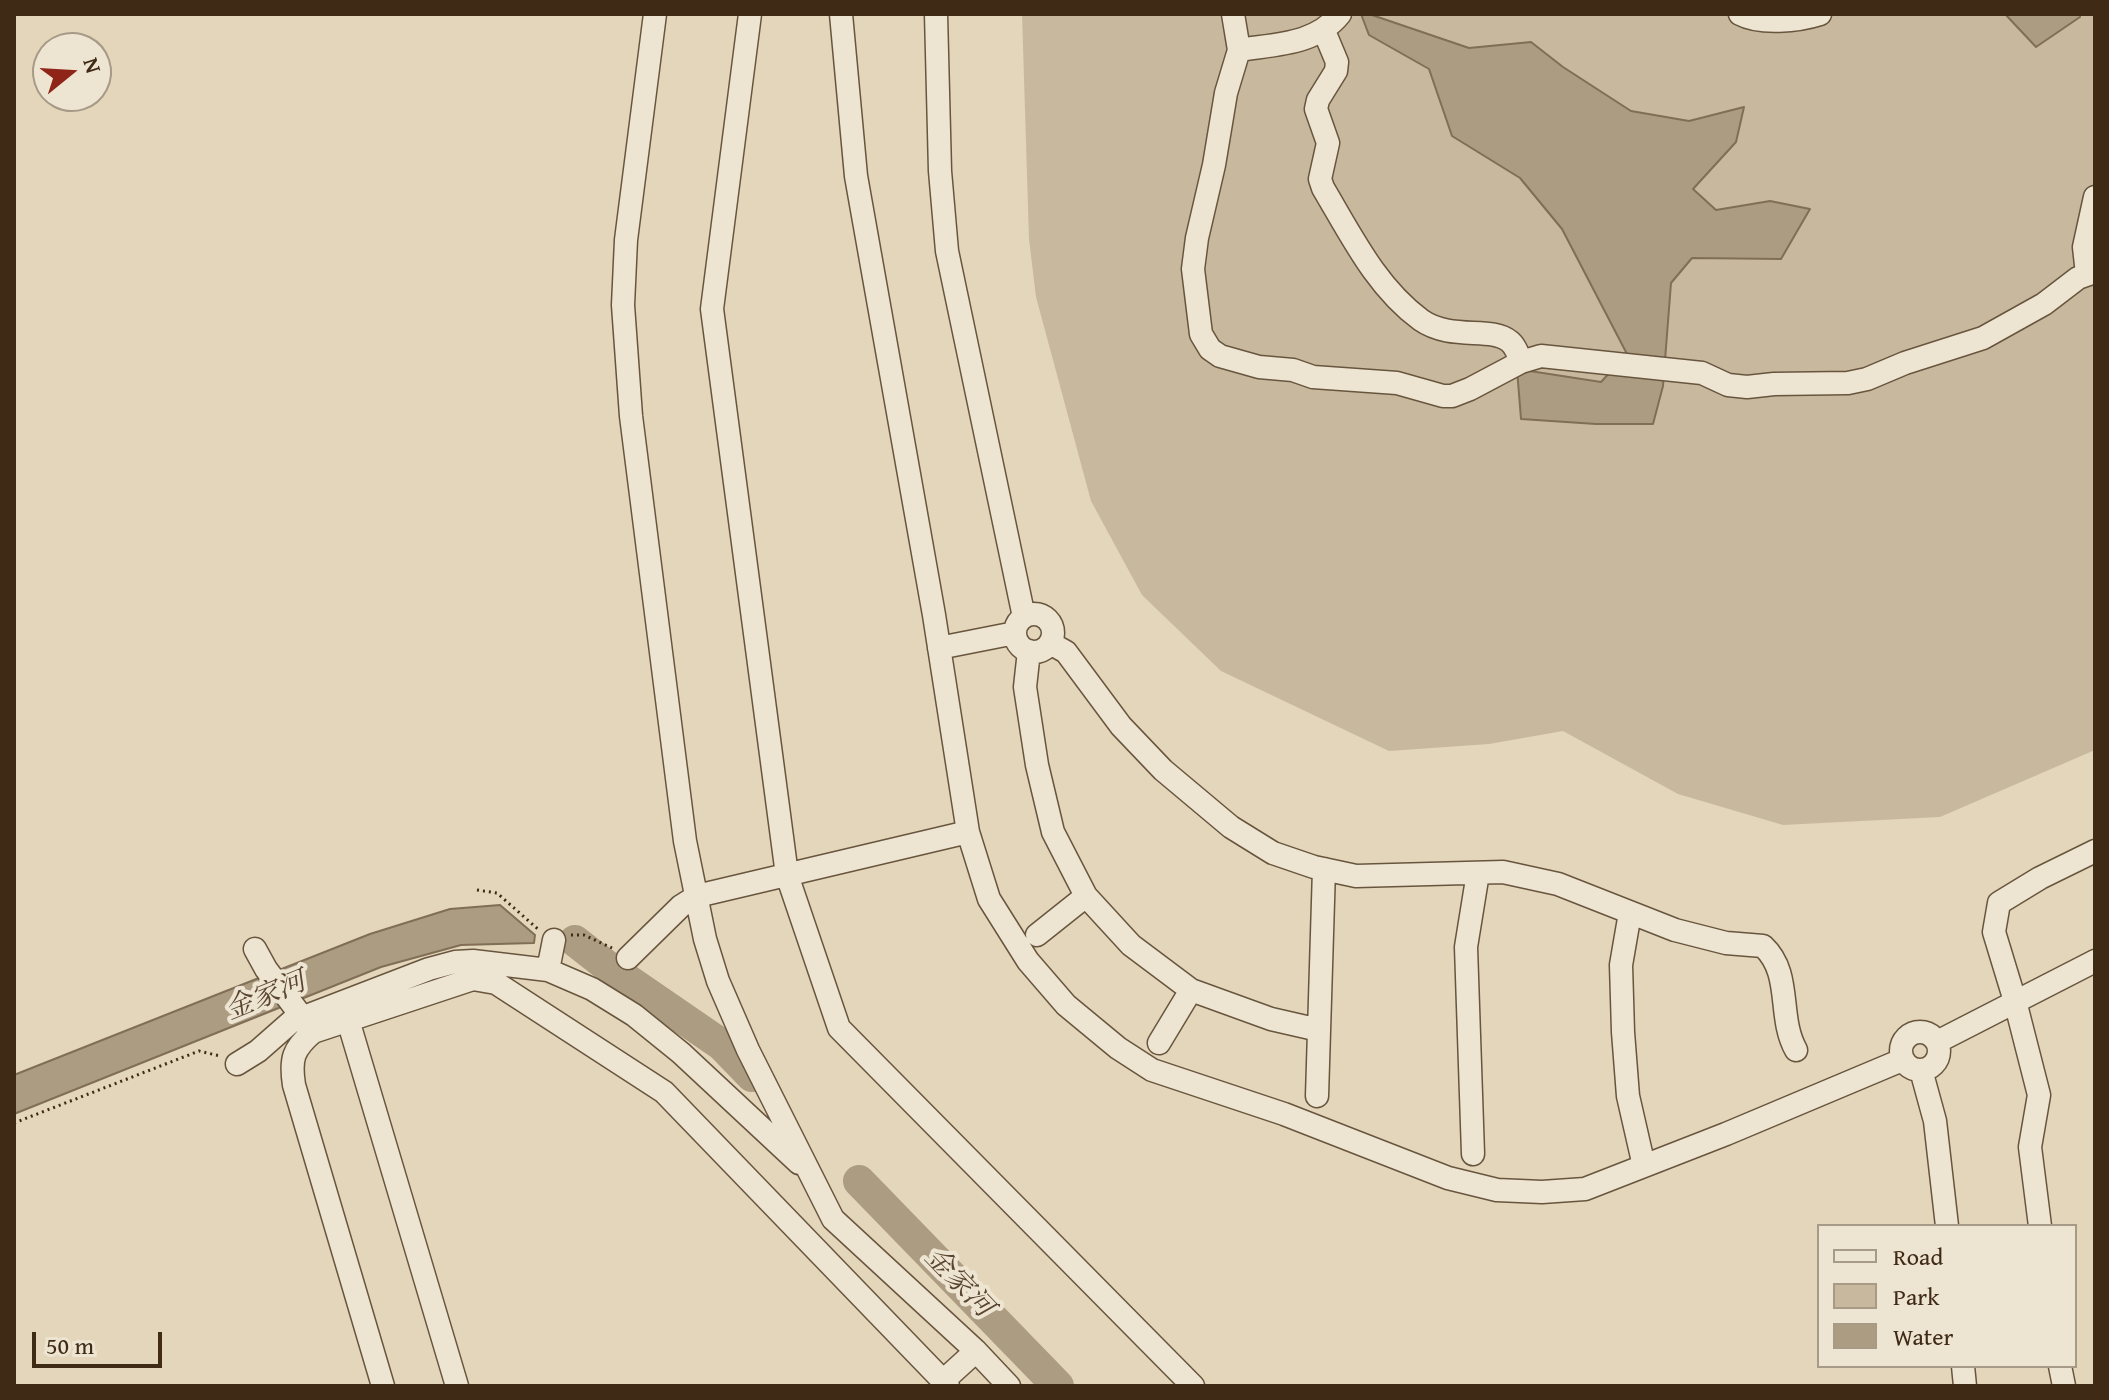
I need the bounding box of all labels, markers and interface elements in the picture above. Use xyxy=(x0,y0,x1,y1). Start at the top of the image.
north arrow xyxy=(32,32,112,112)
text: N xyxy=(75,53,110,77)
water label: 金家河 xyxy=(221,966,311,1028)
legend xyxy=(1817,1224,2077,1368)
text: Road xyxy=(1893,1239,1943,1274)
water label: 金家河 xyxy=(917,1241,999,1325)
text: Park xyxy=(1893,1279,1939,1314)
scale bar xyxy=(36,1316,166,1366)
text: Water xyxy=(1893,1319,1953,1354)
text: 50 m xyxy=(46,1328,94,1363)

